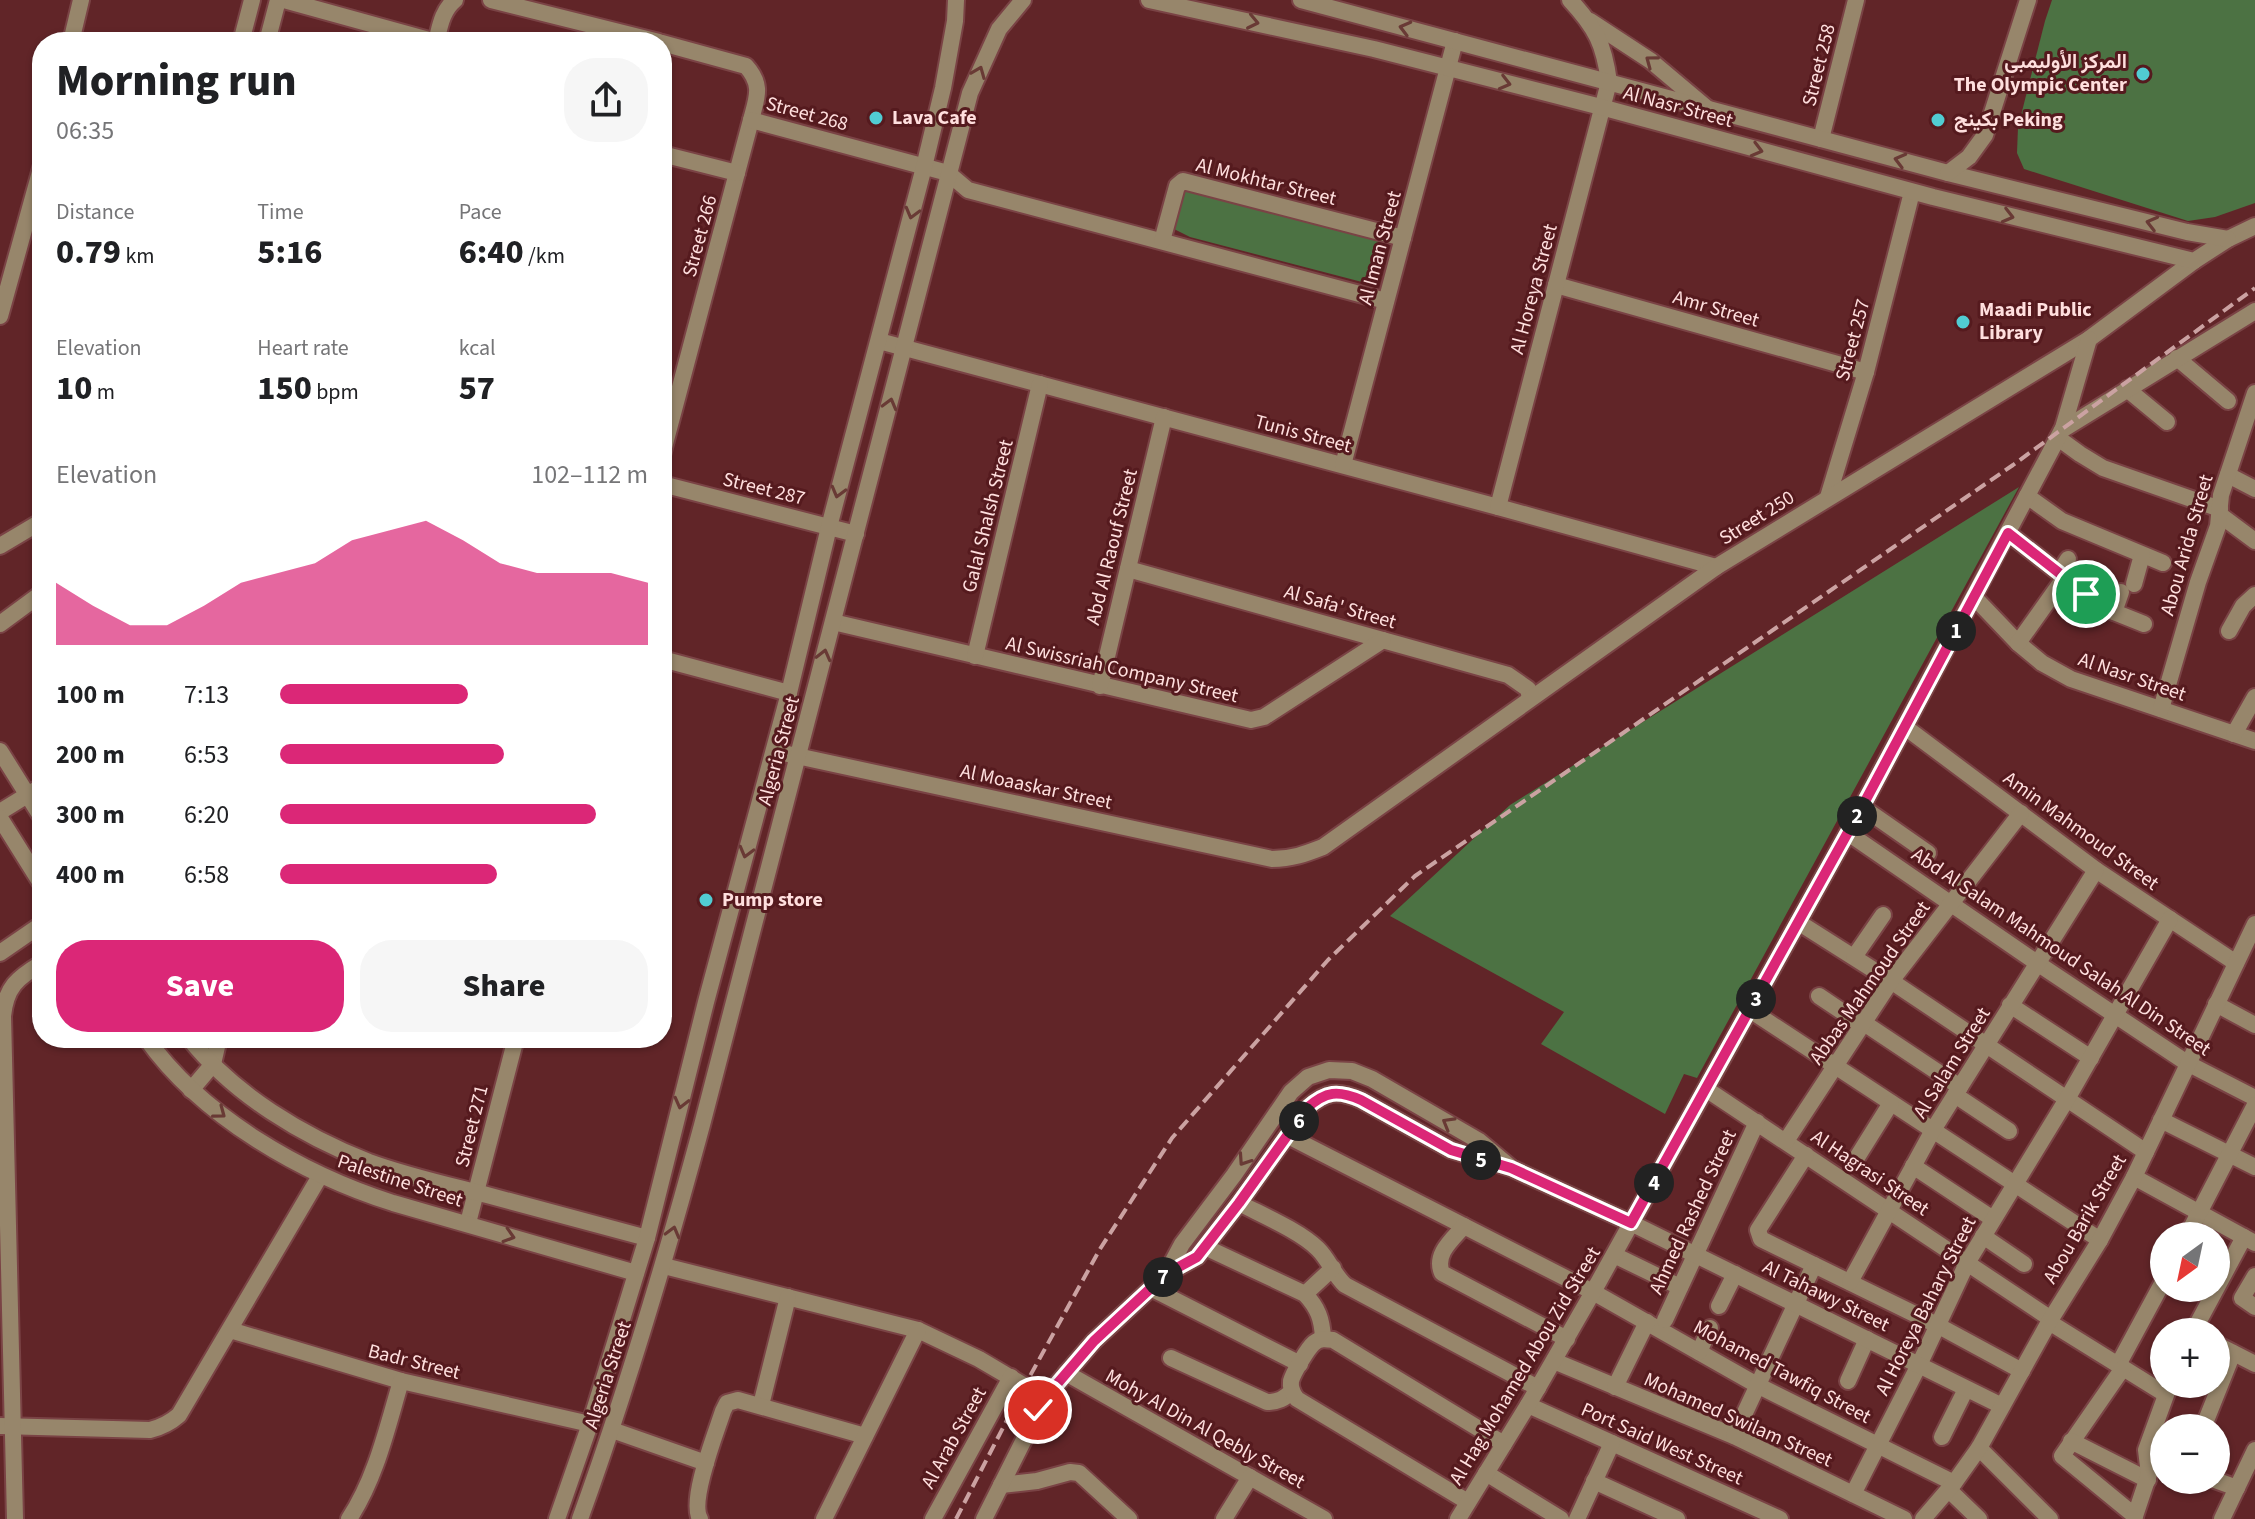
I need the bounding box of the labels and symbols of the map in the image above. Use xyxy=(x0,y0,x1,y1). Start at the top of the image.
one-way arrow xyxy=(1245,13,1259,30)
one-way arrow xyxy=(1398,20,1412,37)
street label: Street 258 xyxy=(1795,21,1843,109)
place label: المركز الأوليمبى The Olympic Center xyxy=(1954,48,2127,99)
one-way arrow xyxy=(1645,56,1660,71)
marker: المركز الأوليمبى The Olympic Center xyxy=(2134,65,2152,83)
one-way arrow xyxy=(969,66,985,80)
one-way arrow xyxy=(1498,74,1512,91)
street label: Al Nasr Street xyxy=(1620,79,1736,135)
street label: Street 268 xyxy=(763,90,851,138)
place label: Lava Cafe xyxy=(892,104,977,132)
place label: بكينج Peking xyxy=(1954,106,2063,134)
marker: Lava Cafe xyxy=(867,109,885,127)
marker: بكينج Peking xyxy=(1929,111,1947,129)
one-way arrow xyxy=(1749,140,1763,157)
street label: Al Mokhtar Street xyxy=(1193,151,1339,213)
one-way arrow xyxy=(1893,153,1907,169)
street label: Al Iman Street xyxy=(1351,188,1409,308)
street label: Street 266 xyxy=(676,192,724,280)
one-way arrow xyxy=(904,206,921,220)
one-way arrow xyxy=(2001,207,2014,224)
one-way arrow xyxy=(2145,216,2159,233)
street label: Al Horeya Street xyxy=(1503,221,1565,357)
street label: Amr Street xyxy=(1670,283,1763,335)
street label: Street 257 xyxy=(1829,296,1877,384)
place label: Maadi Public Library xyxy=(1979,296,2092,347)
marker: Maadi Public Library xyxy=(1954,313,1972,331)
one-way arrow xyxy=(880,397,897,411)
street label: Tunis Street xyxy=(1252,408,1355,460)
street label: Galal Shalsh Street xyxy=(955,436,1021,595)
street label: Street 287 xyxy=(720,465,808,513)
street label: Abd Al Raouf Street xyxy=(1079,466,1145,628)
street label: Abou Arida Street xyxy=(2153,471,2221,619)
one-way arrow xyxy=(831,484,848,498)
street label: Street 250 xyxy=(1714,484,1800,552)
pin xyxy=(2052,560,2120,628)
street label: Al Safa' Street xyxy=(1281,578,1400,636)
pin: 1 xyxy=(1936,611,1976,651)
street label: Al Swissriah Company Street xyxy=(1003,630,1241,710)
street label: Al Nasr Street xyxy=(2074,645,2190,709)
one-way arrow xyxy=(815,649,832,663)
street label: Algeria Street xyxy=(751,693,807,809)
street label: Al Moaaskar Street xyxy=(958,757,1115,817)
street label: Amin Mahmoud Street xyxy=(1997,765,2165,897)
pin: 2 xyxy=(1837,796,1877,836)
street label: Abd Al Salam Mahmoud Salah Al Din Street xyxy=(1906,841,2216,1063)
one-way arrow xyxy=(738,844,755,858)
place label: Pump store xyxy=(722,886,823,914)
marker: Pump store xyxy=(697,891,715,909)
street label: Abbas Mahmoud Street xyxy=(1803,895,1937,1071)
pin: 3 xyxy=(1736,979,1776,1019)
street label: Al Salam Street xyxy=(1907,1002,1998,1124)
street label: Street 271 xyxy=(448,1082,496,1170)
one-way arrow xyxy=(673,1096,690,1110)
pin: 6 xyxy=(1279,1101,1319,1141)
one-way arrow xyxy=(212,1104,226,1118)
one-way arrow xyxy=(1442,1117,1457,1133)
street label: Al Hagrasi Street xyxy=(1805,1123,1935,1223)
street label: Ahmed Rashed Street xyxy=(1642,1125,1744,1299)
pin: 5 xyxy=(1461,1140,1501,1180)
street label: Palestine Street xyxy=(334,1148,466,1215)
street label: Abou Barik Street xyxy=(2037,1149,2134,1289)
one-way arrow xyxy=(1239,1151,1254,1166)
pin: 4 xyxy=(1634,1163,1674,1203)
street label: Al Horeya Bahary Street xyxy=(1869,1212,1983,1400)
north arrow xyxy=(2150,1222,2230,1302)
one-way arrow xyxy=(664,1225,680,1239)
one-way arrow xyxy=(501,1227,515,1243)
street label: Al Hag Mohamed Abou Zid Street xyxy=(1443,1241,1608,1490)
street label: Al Tahawy Street xyxy=(1758,1253,1894,1339)
pin: 7 xyxy=(1143,1257,1183,1297)
street label: Mohamed Tawfiq Street xyxy=(1688,1313,1876,1431)
street label: Algeria Street xyxy=(577,1317,639,1432)
street label: Badr Street xyxy=(365,1337,463,1387)
street label: Mohy Al Din Al Qebly Street xyxy=(1100,1362,1310,1496)
street label: Mohamed Swilam Street xyxy=(1639,1366,1837,1474)
pin xyxy=(1004,1376,1072,1444)
street label: Al Arab Street xyxy=(914,1382,994,1494)
street label: Port Said West Street xyxy=(1577,1396,1748,1492)

